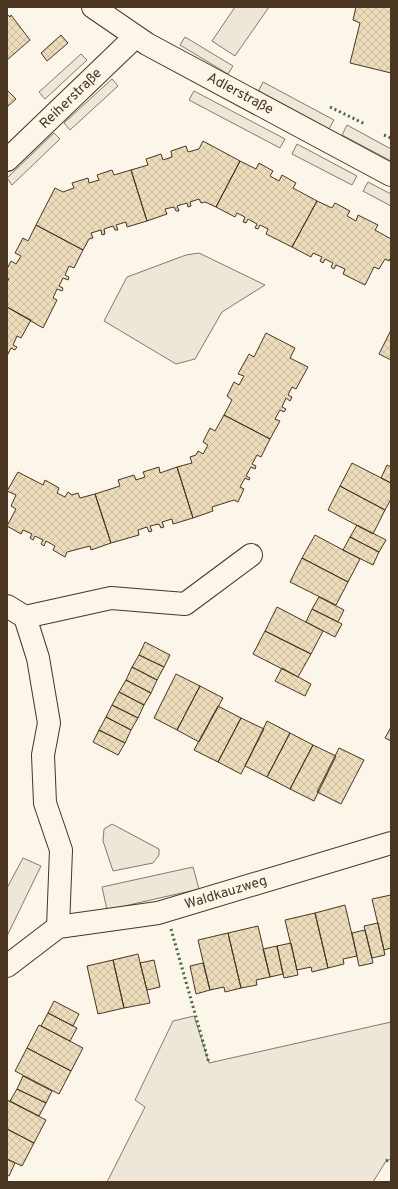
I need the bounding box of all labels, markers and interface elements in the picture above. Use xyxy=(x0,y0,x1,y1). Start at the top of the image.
street label: Reiherstraße xyxy=(36,65,106,133)
street label: Adlerstraße xyxy=(204,69,276,119)
street label: Waldkauzweg xyxy=(183,872,269,914)

